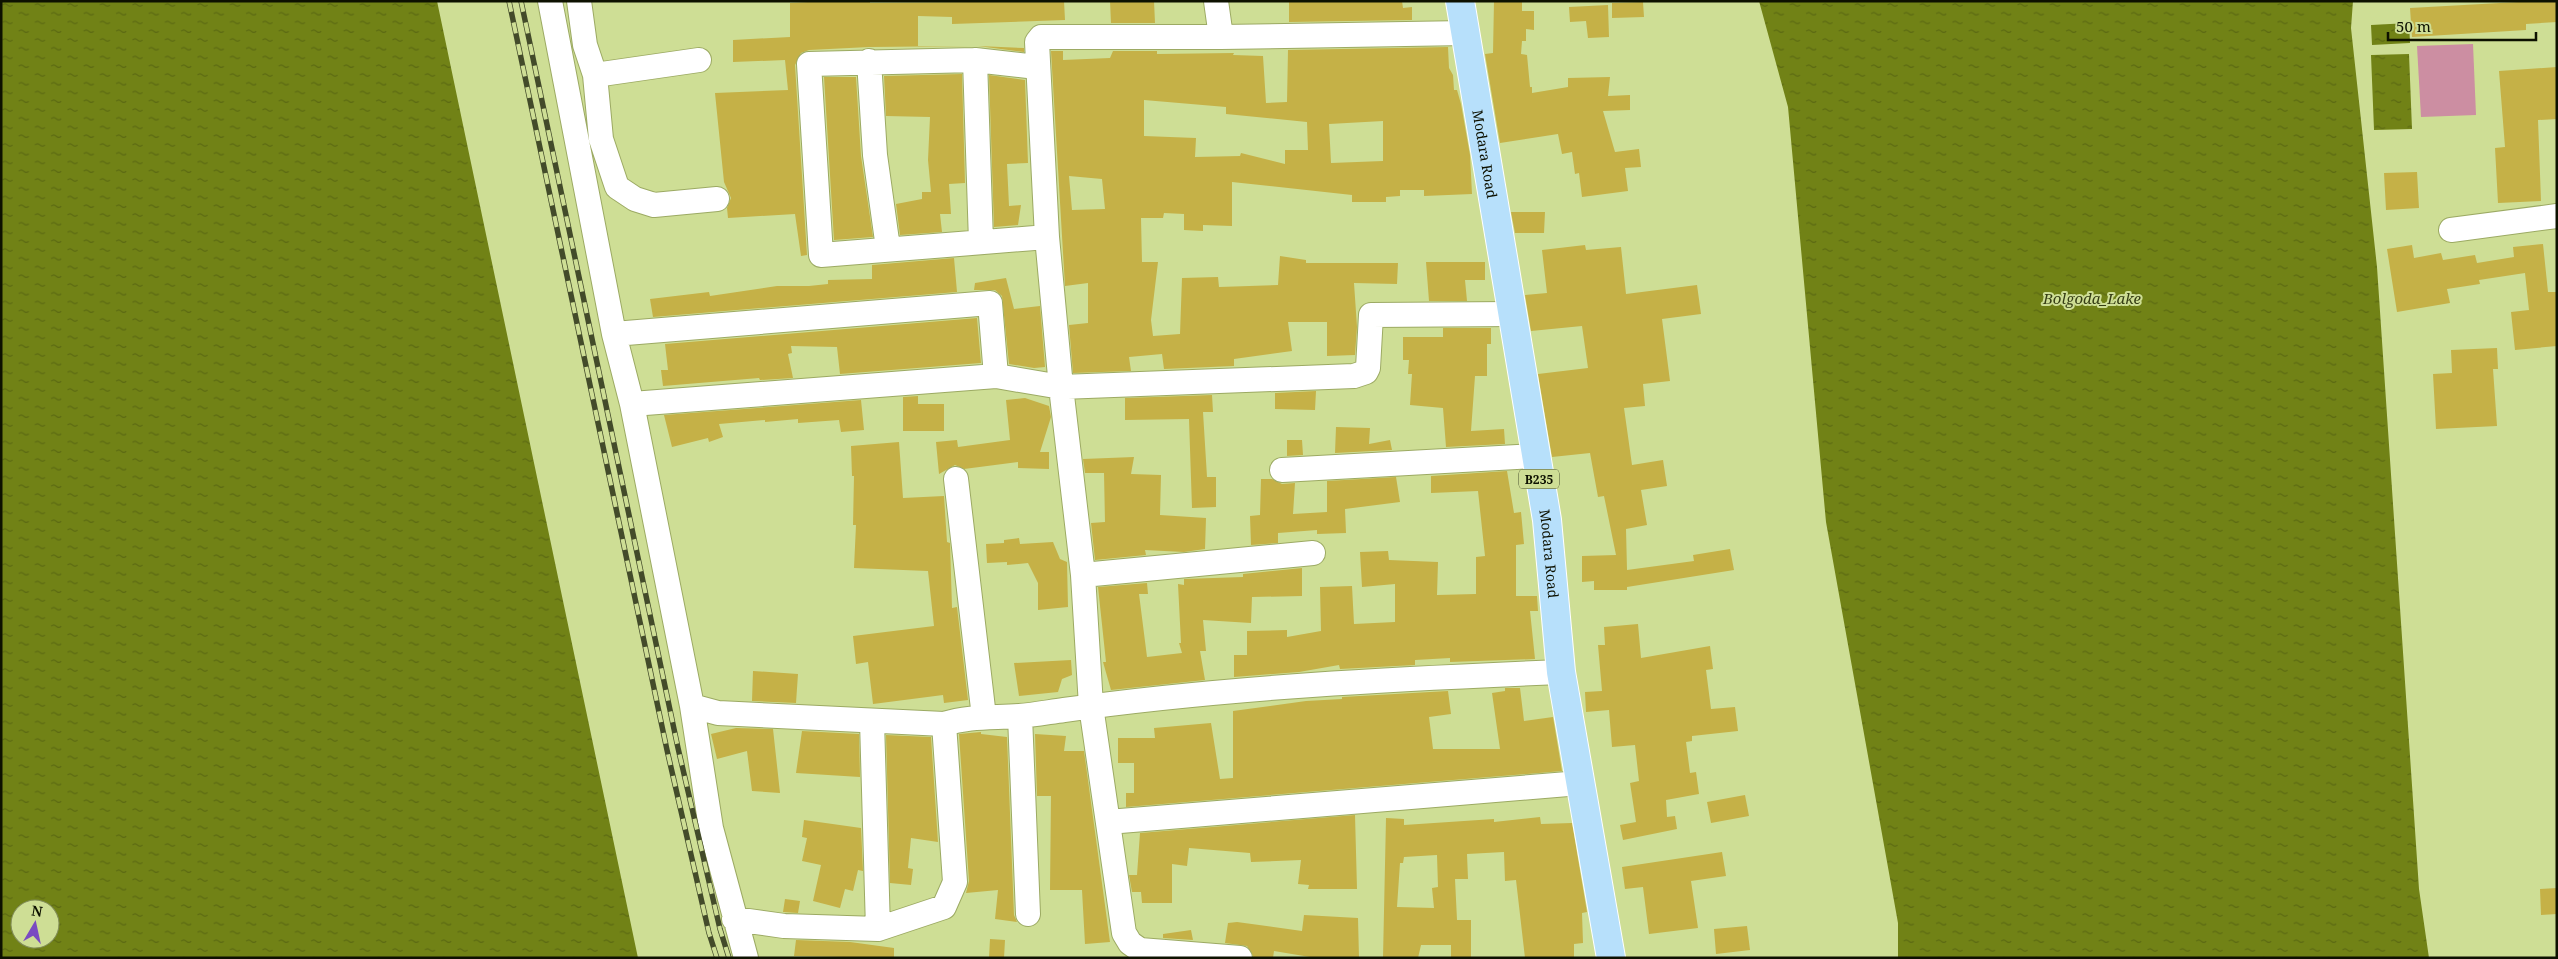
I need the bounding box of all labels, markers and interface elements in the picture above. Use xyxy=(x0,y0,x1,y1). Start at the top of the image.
scale bar xyxy=(2388,10,2536,42)
text: 50 m xyxy=(2396,16,2431,36)
street label: Modara Road xyxy=(1469,108,1502,200)
water label: Bolgoda_Lake xyxy=(2042,288,2142,308)
road number: B235 xyxy=(1519,469,1559,488)
street label: Modara Road xyxy=(1536,508,1564,599)
north arrow xyxy=(10,899,60,949)
text: N xyxy=(30,900,44,921)

